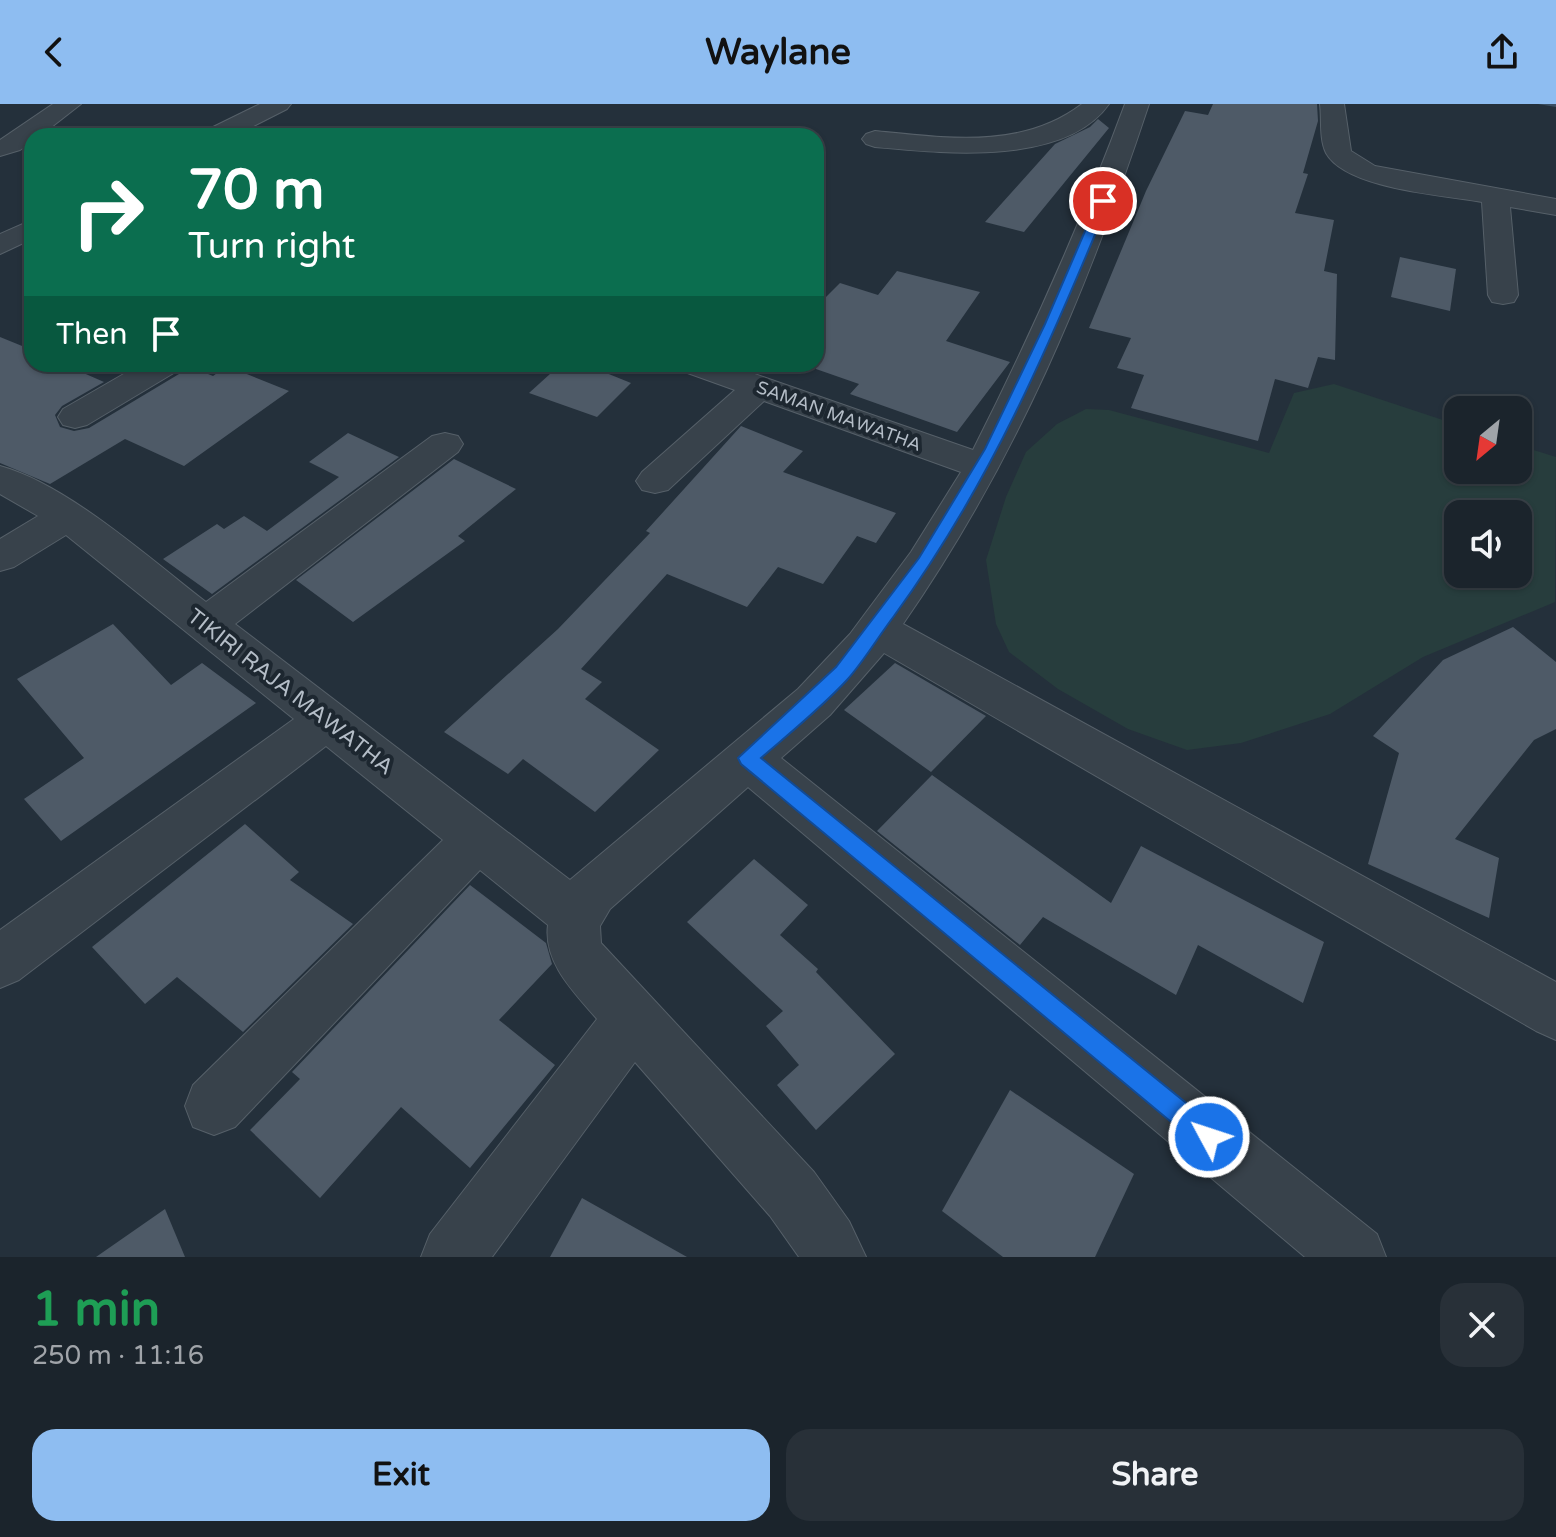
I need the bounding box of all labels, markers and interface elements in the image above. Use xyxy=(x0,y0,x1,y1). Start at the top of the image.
icon: back xyxy=(32,30,76,74)
icon: share xyxy=(1480,30,1524,74)
text: Waylane xyxy=(705,31,851,74)
text: 70 m xyxy=(188,157,324,224)
icon: right xyxy=(56,160,160,264)
pin xyxy=(1069,167,1137,235)
icon: arrive xyxy=(1081,179,1125,223)
text: Turn right xyxy=(188,225,355,268)
icon: arrive xyxy=(144,312,188,356)
text: Then xyxy=(56,316,128,353)
street label: SAMAN MAWATHA xyxy=(754,376,924,456)
north arrow xyxy=(1444,396,1532,484)
map controls xyxy=(1444,396,1532,588)
button: sound xyxy=(1444,500,1532,588)
street label: TIKIRI RAJA MAWATHA xyxy=(182,603,399,780)
position arrow xyxy=(1167,1095,1251,1179)
text: 1 min xyxy=(32,1281,160,1339)
button: close xyxy=(1440,1283,1524,1367)
text: 250 m · 11:16 xyxy=(32,1340,204,1371)
button: Exit xyxy=(32,1429,770,1521)
button: Share xyxy=(786,1429,1524,1521)

